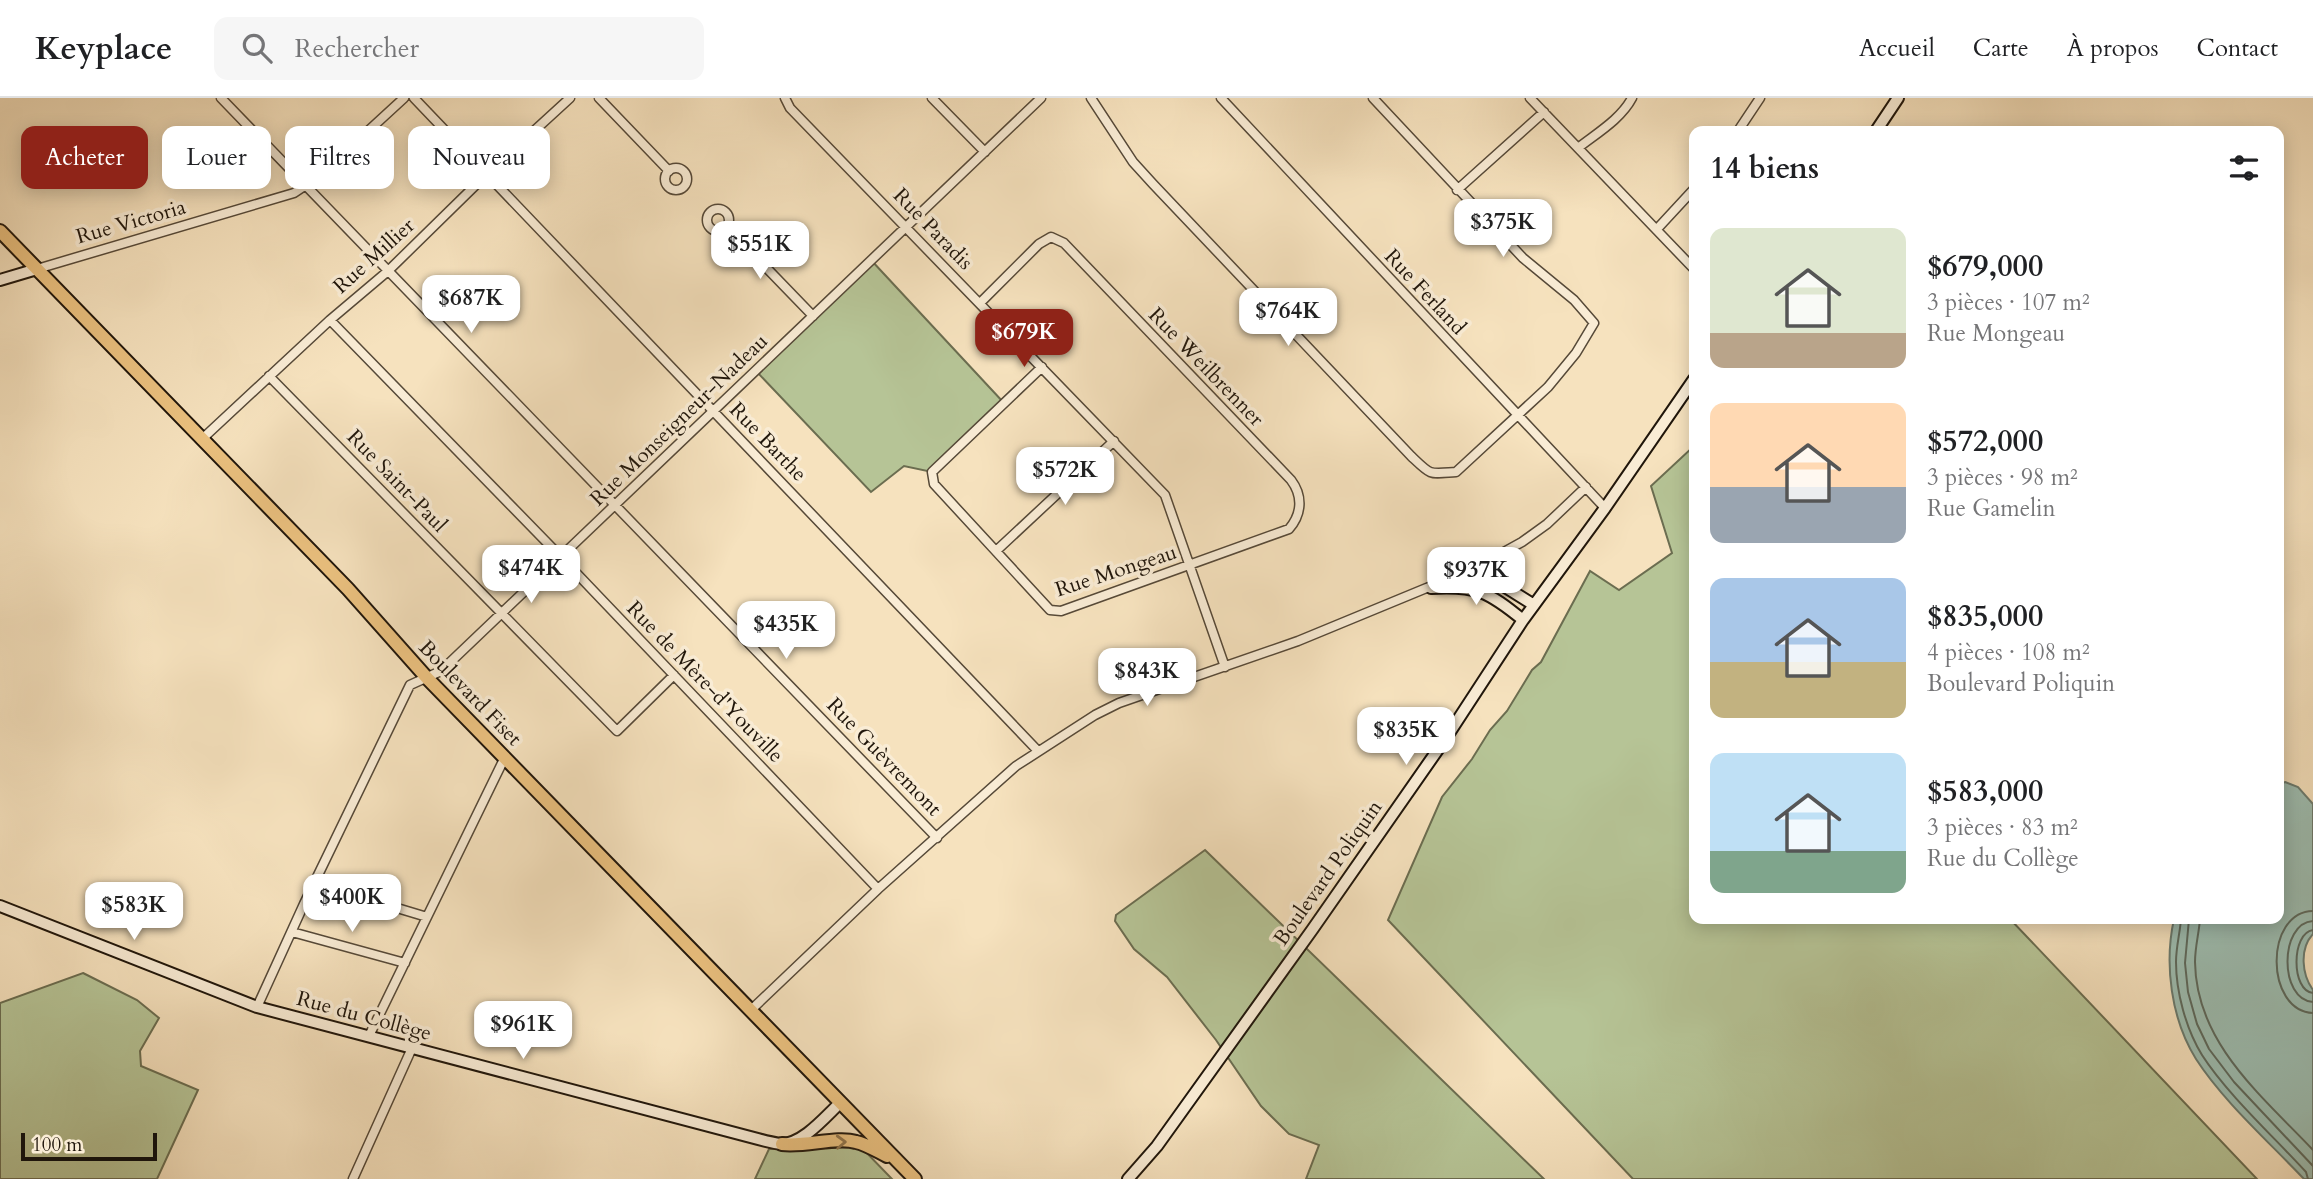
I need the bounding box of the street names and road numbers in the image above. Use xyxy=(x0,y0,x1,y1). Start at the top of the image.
street label: Rue Paradis xyxy=(887,182,979,276)
street label: Rue Victoria xyxy=(73,193,189,251)
street label: Rue Millier xyxy=(327,211,421,300)
street label: Rue Ferland xyxy=(1378,243,1472,341)
street label: Rue Weilbrenner xyxy=(1142,301,1270,433)
street label: Rue Monseigneur-Nadeau xyxy=(584,327,774,513)
street label: Rue Barthe xyxy=(723,396,813,488)
street label: Rue Saint-Paul xyxy=(340,423,454,539)
street label: Rue Mongeau xyxy=(1051,538,1181,604)
street label: Rue de Mère-d'Youville xyxy=(620,595,790,769)
street label: Boulevard Fiset xyxy=(412,634,528,753)
street label: Rue Guèvremont xyxy=(820,691,948,823)
street label: Boulevard Poliquin xyxy=(1267,794,1389,952)
street label: Rue du Collège xyxy=(293,984,435,1048)

